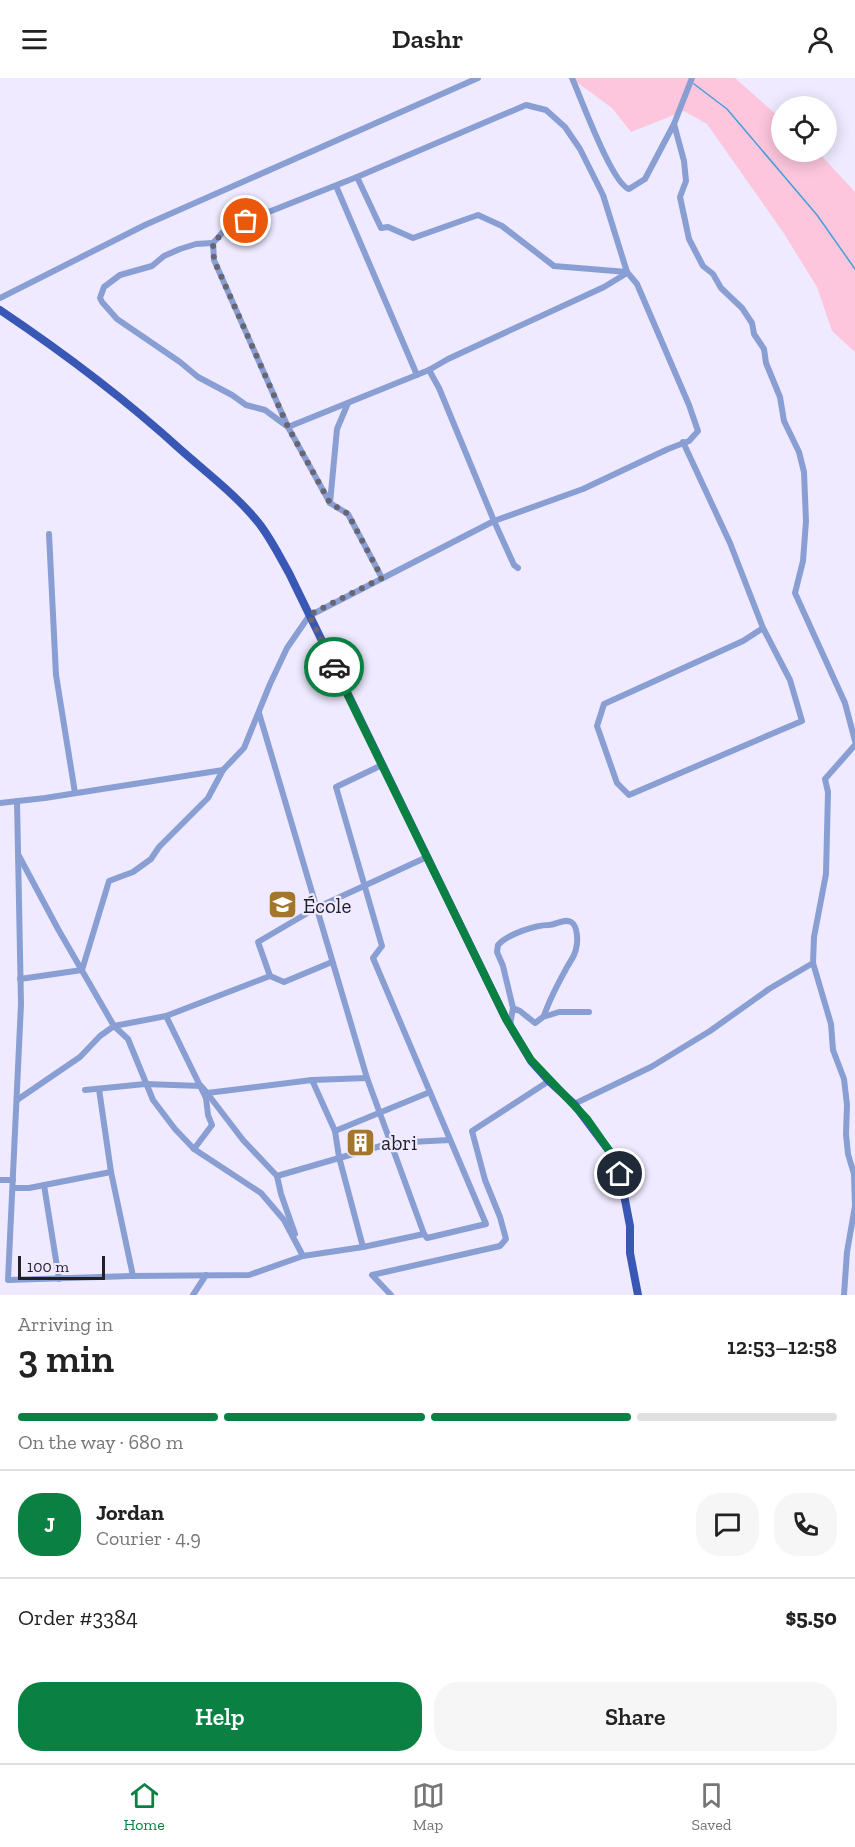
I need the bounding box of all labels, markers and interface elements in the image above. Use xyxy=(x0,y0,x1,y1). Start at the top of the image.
icon: menu xyxy=(18,23,51,56)
text: Dashr xyxy=(392,23,463,55)
icon: person xyxy=(804,23,837,56)
map controls xyxy=(771,96,837,162)
button: locate xyxy=(771,96,837,162)
pin xyxy=(220,195,271,246)
icon: bag xyxy=(229,204,262,237)
courier xyxy=(304,637,364,697)
icon: car xyxy=(318,651,351,684)
school or university icon: École xyxy=(266,889,298,921)
place label: École xyxy=(303,893,351,918)
building icon: abri xyxy=(344,1126,376,1158)
place label: abri xyxy=(381,1130,417,1155)
pin xyxy=(594,1148,645,1199)
icon: home xyxy=(603,1157,636,1190)
scale bar xyxy=(18,1253,105,1280)
text: 100 m xyxy=(27,1257,69,1276)
text: Arriving in xyxy=(18,1312,113,1336)
text: 12:53–12:58 xyxy=(727,1333,837,1360)
text: 3 min xyxy=(18,1335,114,1382)
text: On the way · 680 m xyxy=(18,1430,183,1454)
button: chat xyxy=(696,1493,759,1556)
button: phone xyxy=(774,1493,837,1556)
text: Jordan xyxy=(96,1499,164,1526)
text: J xyxy=(44,1511,55,1538)
text: Courier · 4.9 xyxy=(96,1526,201,1550)
text: Order #3384 xyxy=(18,1604,138,1631)
text: $5.50 xyxy=(786,1604,837,1631)
button: Help xyxy=(18,1682,422,1751)
button: Share xyxy=(434,1682,837,1751)
tab: Home xyxy=(123,1779,165,1834)
tab: Map xyxy=(412,1779,445,1834)
tab: Saved xyxy=(691,1779,732,1834)

